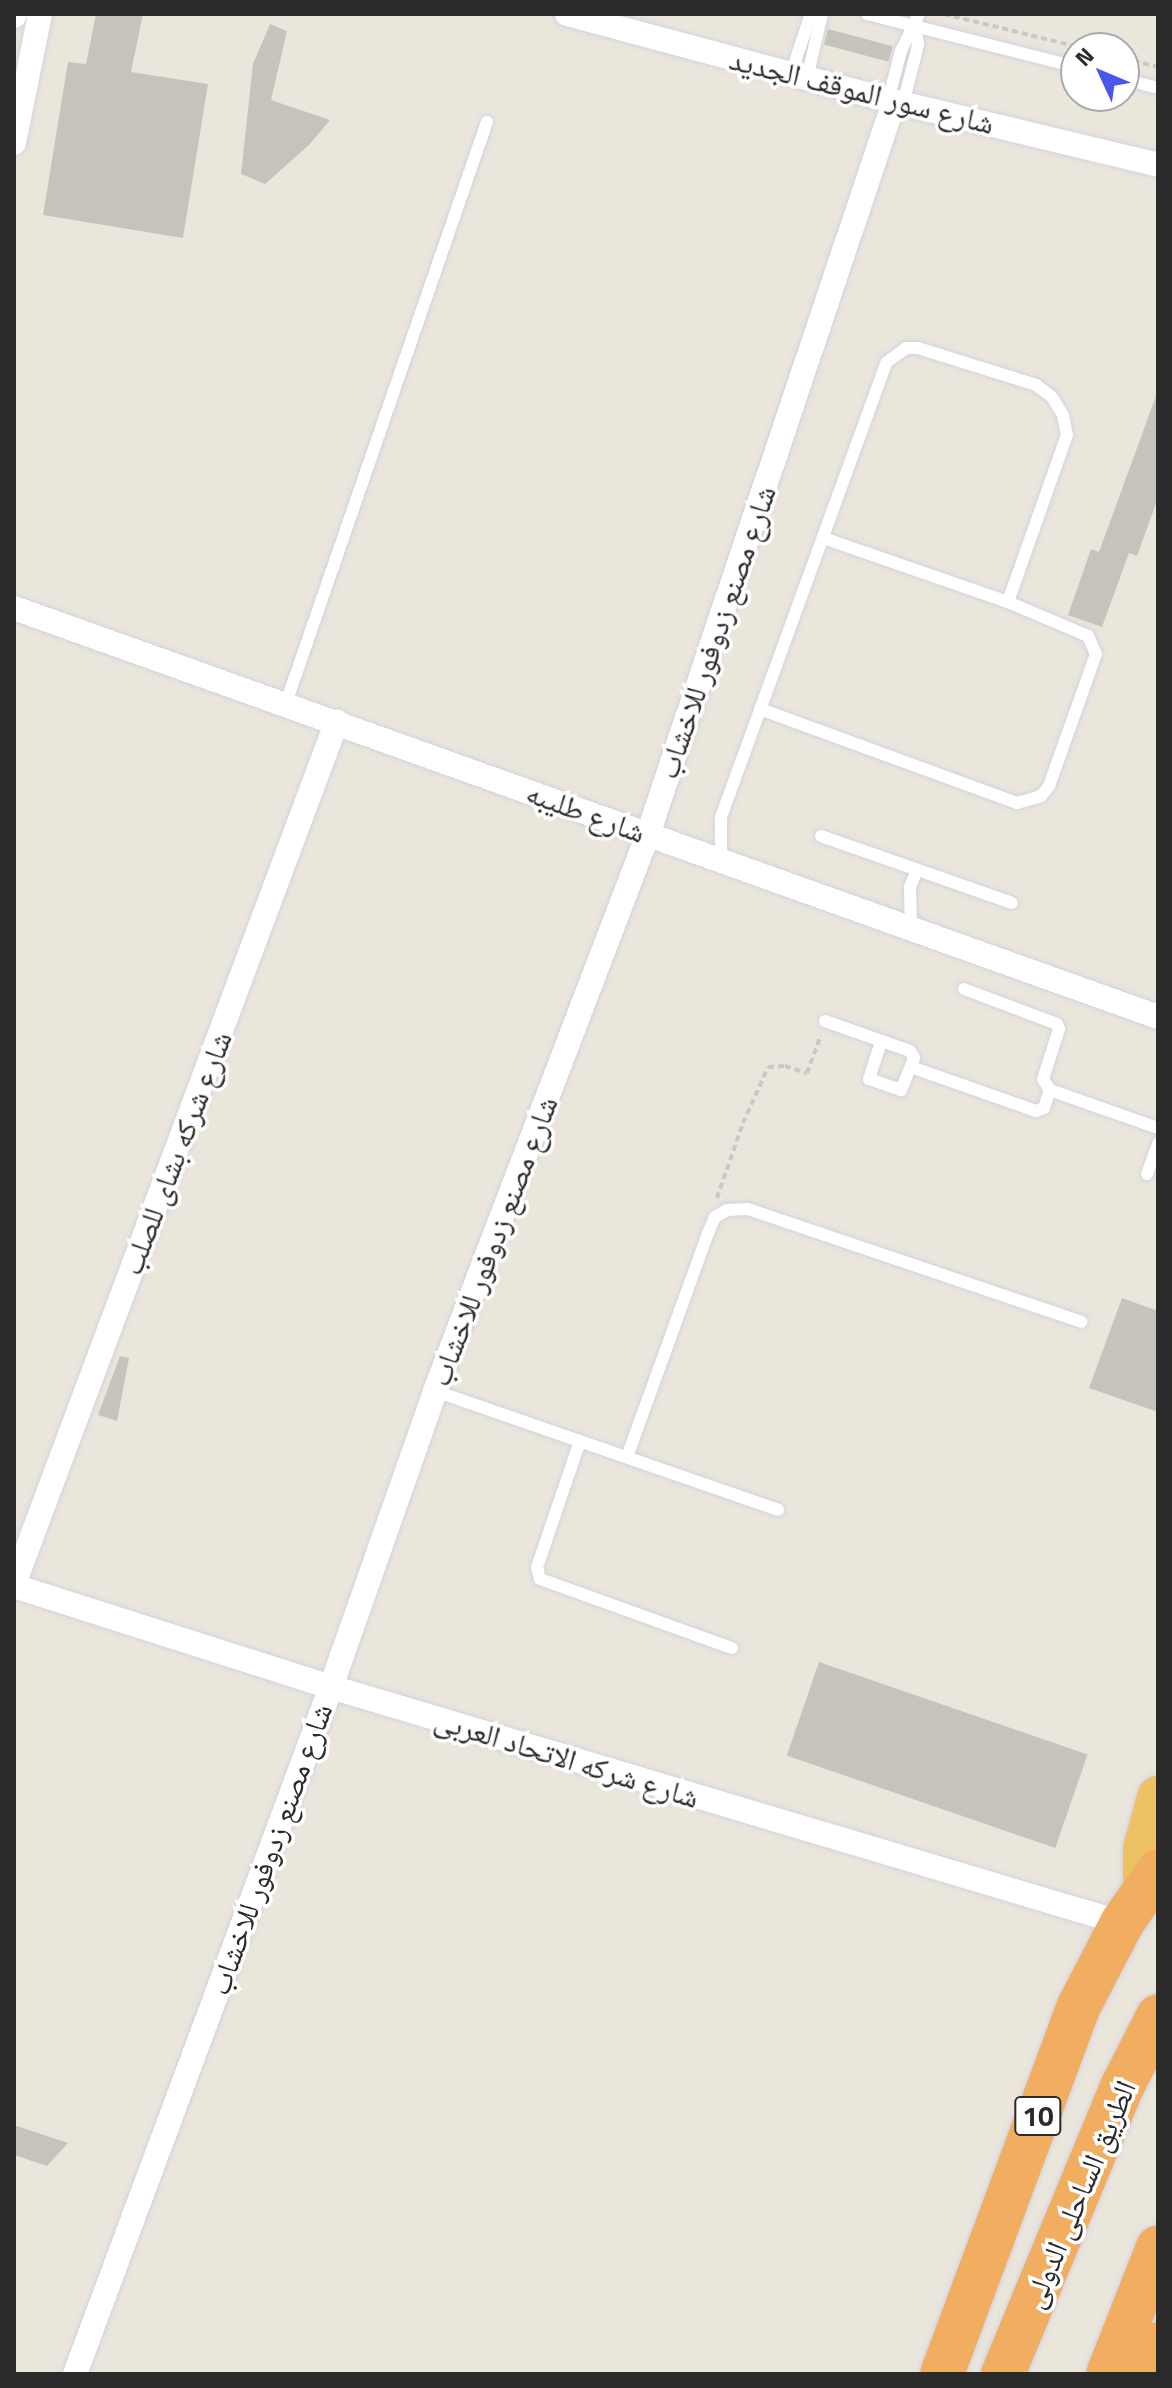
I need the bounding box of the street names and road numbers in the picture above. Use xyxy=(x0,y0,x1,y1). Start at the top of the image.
street label: شارع سور الموقف الجديد xyxy=(726,41,998,141)
street label: شارع مصنع زدوفور للاخشاب xyxy=(649,481,783,783)
street label: شارع طليبه xyxy=(522,774,650,850)
street label: شارع شركه بشاى للصلب xyxy=(113,1026,239,1280)
street label: شارع مصنع زدوفور للاخشاب xyxy=(421,1091,565,1391)
street label: شارع مصنع زدوفور للاخشاب xyxy=(200,1698,340,2000)
street label: شارع شركه الاتحاد العربى xyxy=(430,1701,704,1815)
street label: الطريق الساحلى الدولى xyxy=(1015,2075,1143,2313)
road number: 10 xyxy=(1014,2092,1062,2140)

